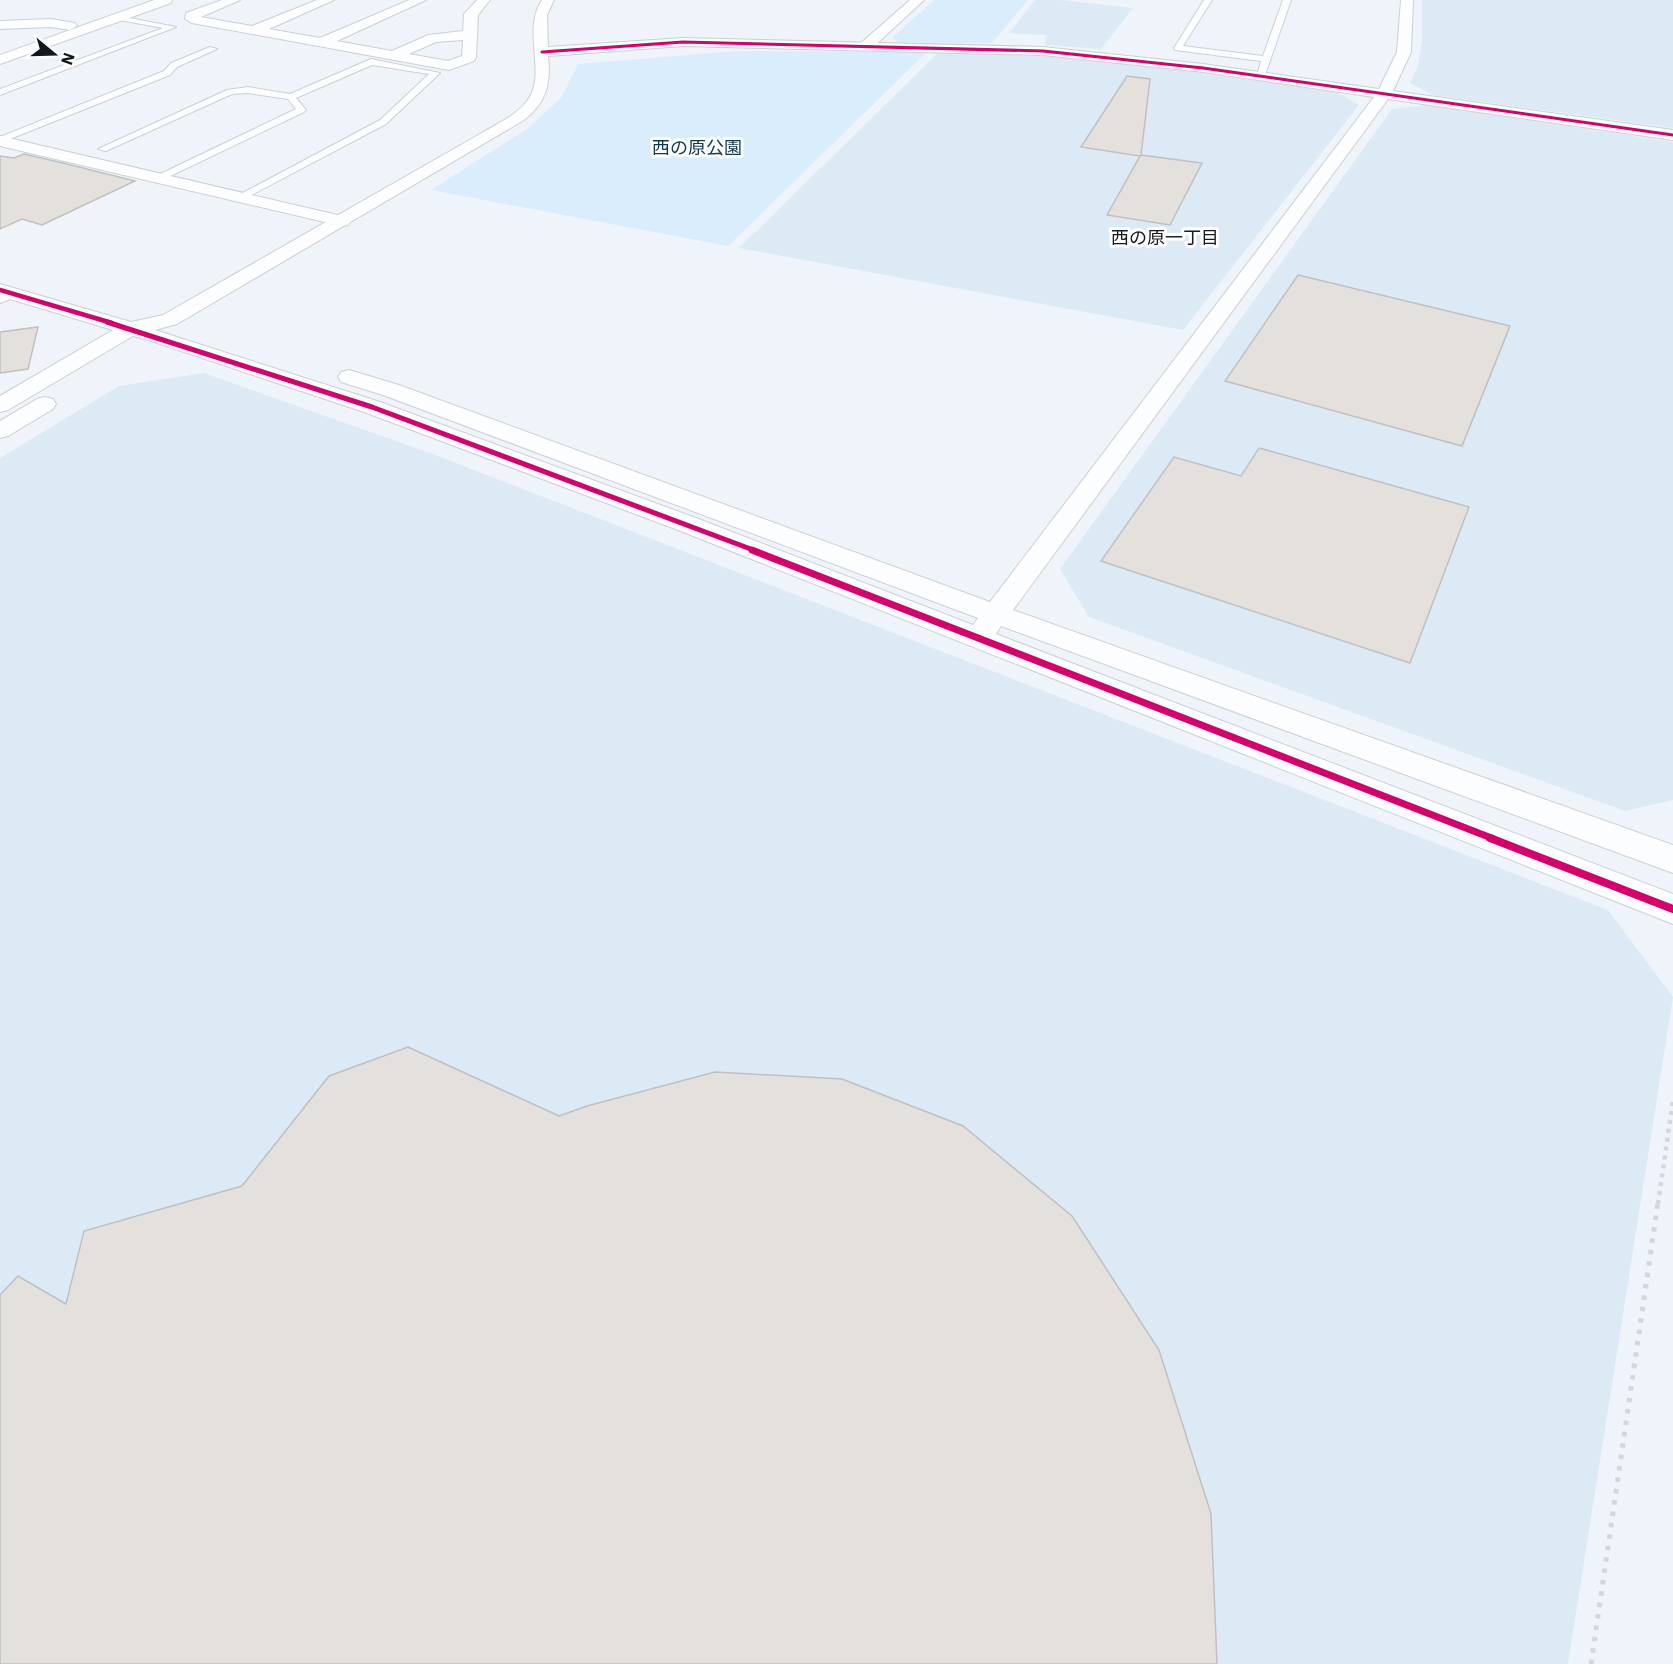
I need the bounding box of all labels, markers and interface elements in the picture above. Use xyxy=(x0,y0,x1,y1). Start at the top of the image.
north arrow xyxy=(24,24,84,84)
text: N xyxy=(57,50,80,68)
park label: 西の原公園 xyxy=(652,136,742,159)
district label: 西の原一丁目 xyxy=(1111,226,1219,249)

